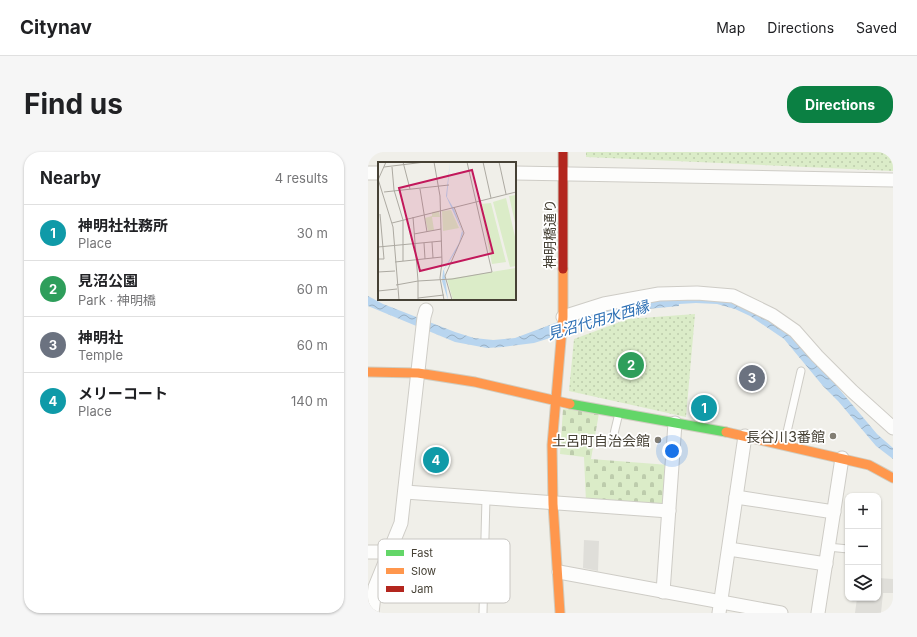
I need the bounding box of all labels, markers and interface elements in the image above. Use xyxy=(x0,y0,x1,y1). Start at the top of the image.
text: Citynav xyxy=(20,16,92,39)
text: Map xyxy=(716,19,745,36)
text: Directions xyxy=(767,19,834,36)
text: Saved xyxy=(856,19,897,36)
button: Directions xyxy=(787,86,893,123)
text: Find us xyxy=(24,87,123,121)
inset map xyxy=(378,162,516,300)
text: Nearby xyxy=(40,168,101,188)
text: 4 results xyxy=(275,170,328,186)
street label: 神明橋通り xyxy=(541,199,558,269)
text: 神明社社務所 xyxy=(78,216,168,235)
text: 1 xyxy=(50,225,56,241)
text: 30 m xyxy=(297,225,328,241)
text: Place xyxy=(78,235,112,251)
text: 見沼公園 xyxy=(78,271,138,290)
text: 2 xyxy=(49,281,57,297)
text: 60 m xyxy=(297,281,328,297)
text: Park · 神明橋 xyxy=(78,292,156,308)
water label: 見沼代用水西縁 xyxy=(545,296,653,344)
text: 神明社 xyxy=(78,328,123,347)
text: 3 xyxy=(49,337,57,353)
text: 60 m xyxy=(297,337,328,353)
text: Temple xyxy=(78,347,123,363)
pin: 2 xyxy=(618,350,644,380)
pin: 3 xyxy=(739,363,765,393)
text: メリーコート xyxy=(78,384,168,403)
text: 4 xyxy=(49,393,57,409)
text: 140 m xyxy=(291,393,328,409)
pin: 1 xyxy=(691,393,717,423)
text: Place xyxy=(78,403,112,419)
place label: 長谷川3番館 xyxy=(746,428,825,445)
marker: 長谷川3番館 xyxy=(828,431,838,441)
place label: 土呂町自治会館 xyxy=(552,432,650,449)
marker: 土呂町自治会館 xyxy=(653,435,663,445)
your location xyxy=(662,441,682,461)
pin: 4 xyxy=(423,445,449,475)
map controls xyxy=(845,493,881,601)
button: + xyxy=(845,493,881,529)
button: − xyxy=(845,529,881,565)
legend xyxy=(378,539,510,603)
text: Fast xyxy=(411,546,433,560)
text: Slow xyxy=(411,564,436,578)
button: layers xyxy=(845,565,881,601)
text: Jam xyxy=(411,582,433,596)

